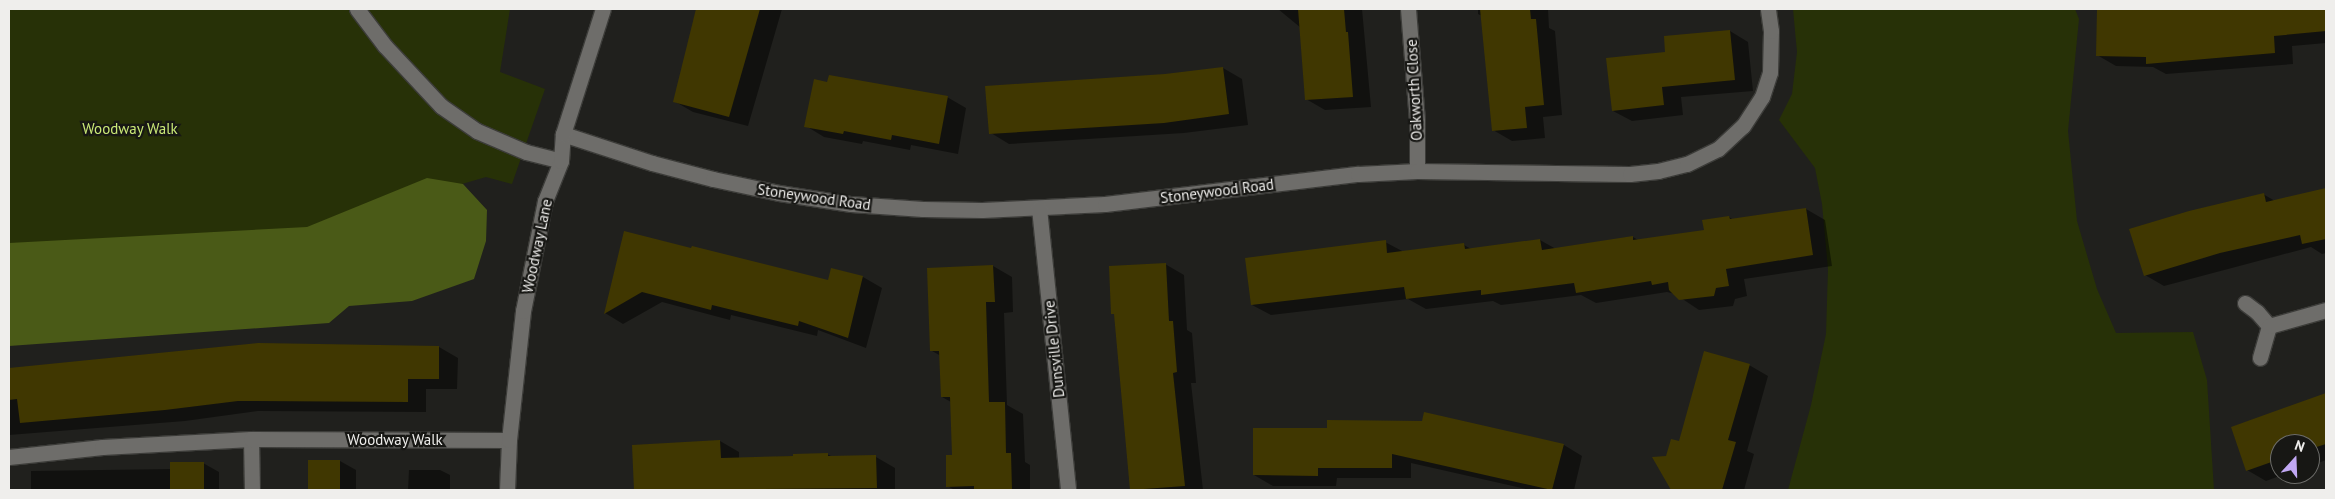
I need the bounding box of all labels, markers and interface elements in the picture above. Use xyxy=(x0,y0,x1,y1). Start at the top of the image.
street label: Oakworth Close xyxy=(1402,39,1426,141)
park label: Woodway Walk xyxy=(82,120,178,138)
street label: Stoneywood Road xyxy=(1159,175,1275,207)
street label: Stoneywood Road xyxy=(756,180,872,214)
street label: Woodway Lane xyxy=(518,197,556,295)
street label: Dunsville Drive xyxy=(1040,299,1068,399)
street label: Woodway Walk xyxy=(347,431,443,449)
north arrow xyxy=(2270,434,2320,484)
text: N xyxy=(2292,436,2307,456)

